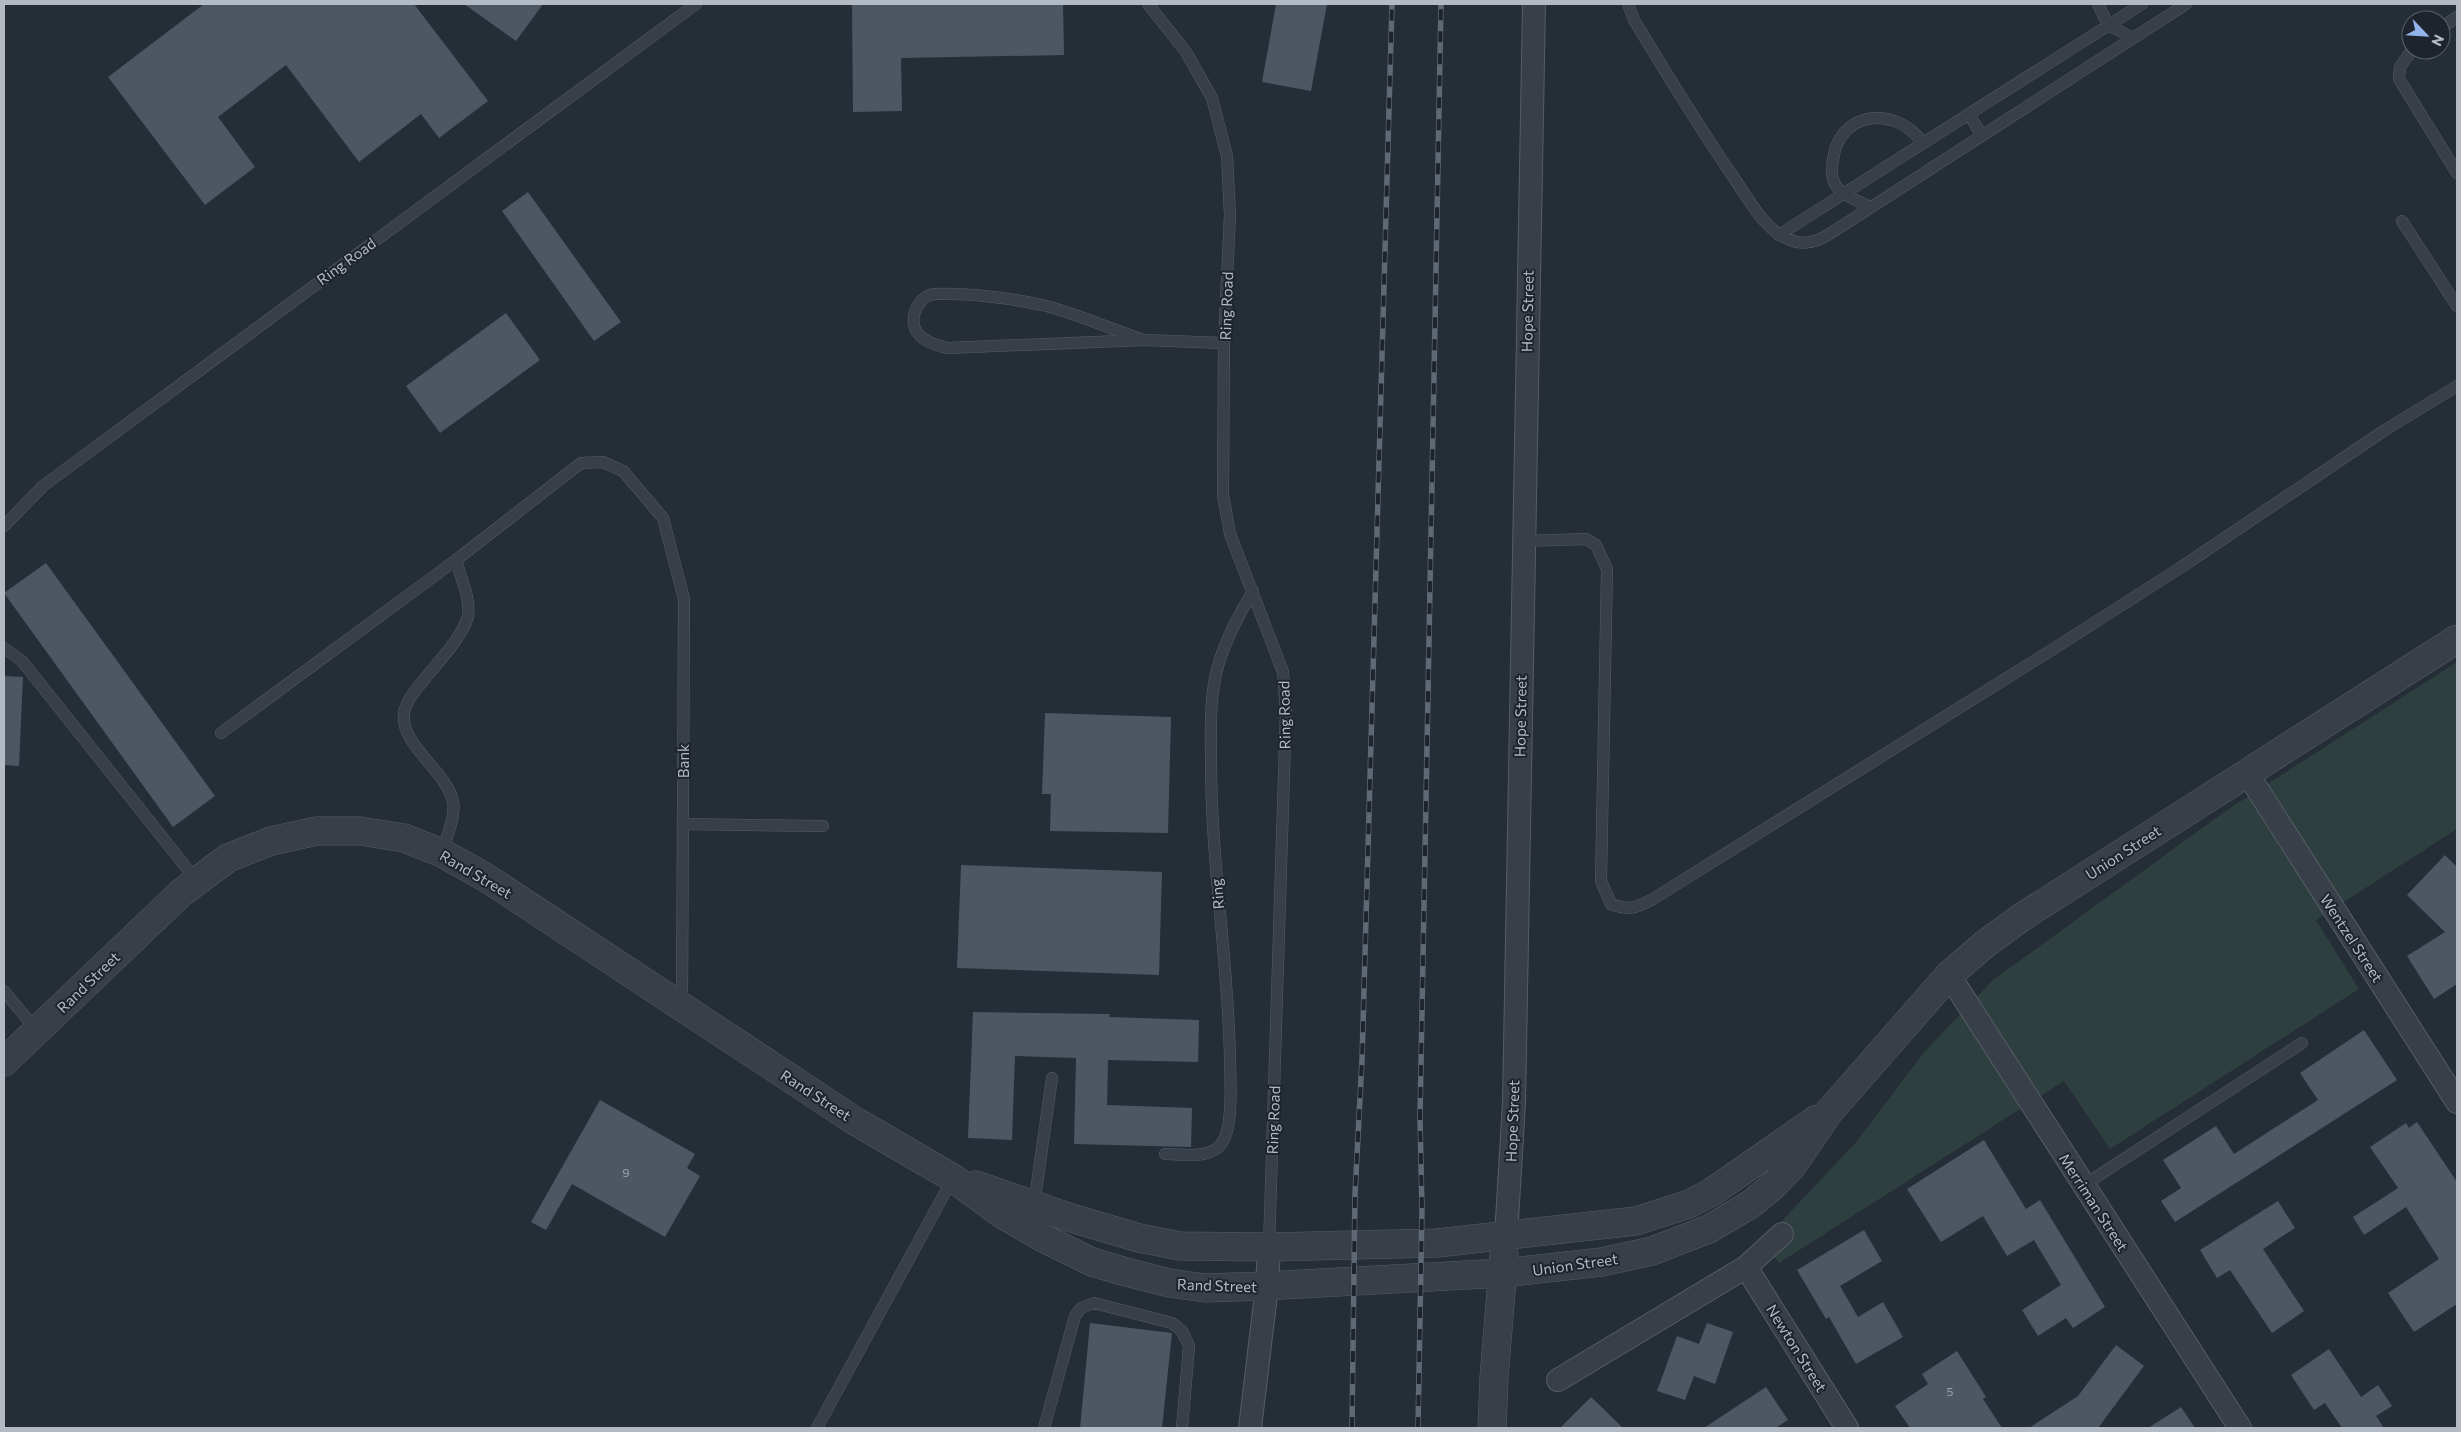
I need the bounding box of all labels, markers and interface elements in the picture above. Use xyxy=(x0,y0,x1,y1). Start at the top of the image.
north arrow xyxy=(2401,10,2451,60)
text: N xyxy=(2428,32,2448,49)
street label: Ring Road xyxy=(313,234,379,288)
street label: Hope Street xyxy=(1517,270,1537,352)
street label: Ring Road xyxy=(1216,271,1236,341)
street label: Hope Street xyxy=(1510,675,1530,757)
street label: Ring Road xyxy=(1274,681,1294,749)
street label: Bank xyxy=(674,744,692,778)
street label: Union Street xyxy=(2082,821,2164,883)
street label: Rand Street xyxy=(437,846,515,902)
street label: Ring xyxy=(1207,878,1227,910)
street label: Wentzel Street xyxy=(2317,891,2387,985)
street label: Rand Street xyxy=(53,948,123,1016)
street label: Rand Street xyxy=(777,1066,855,1124)
street label: Hope Street xyxy=(1502,1080,1522,1162)
street label: Ring Road xyxy=(1263,1085,1283,1155)
street label: Merriman Street xyxy=(2056,1150,2132,1254)
house number: 9 xyxy=(622,1165,630,1179)
street label: Union Street xyxy=(1531,1249,1619,1279)
street label: Rand Street xyxy=(1177,1275,1257,1295)
street label: Newton Street xyxy=(1763,1301,1831,1395)
house number: 5 xyxy=(1947,1384,1954,1398)

